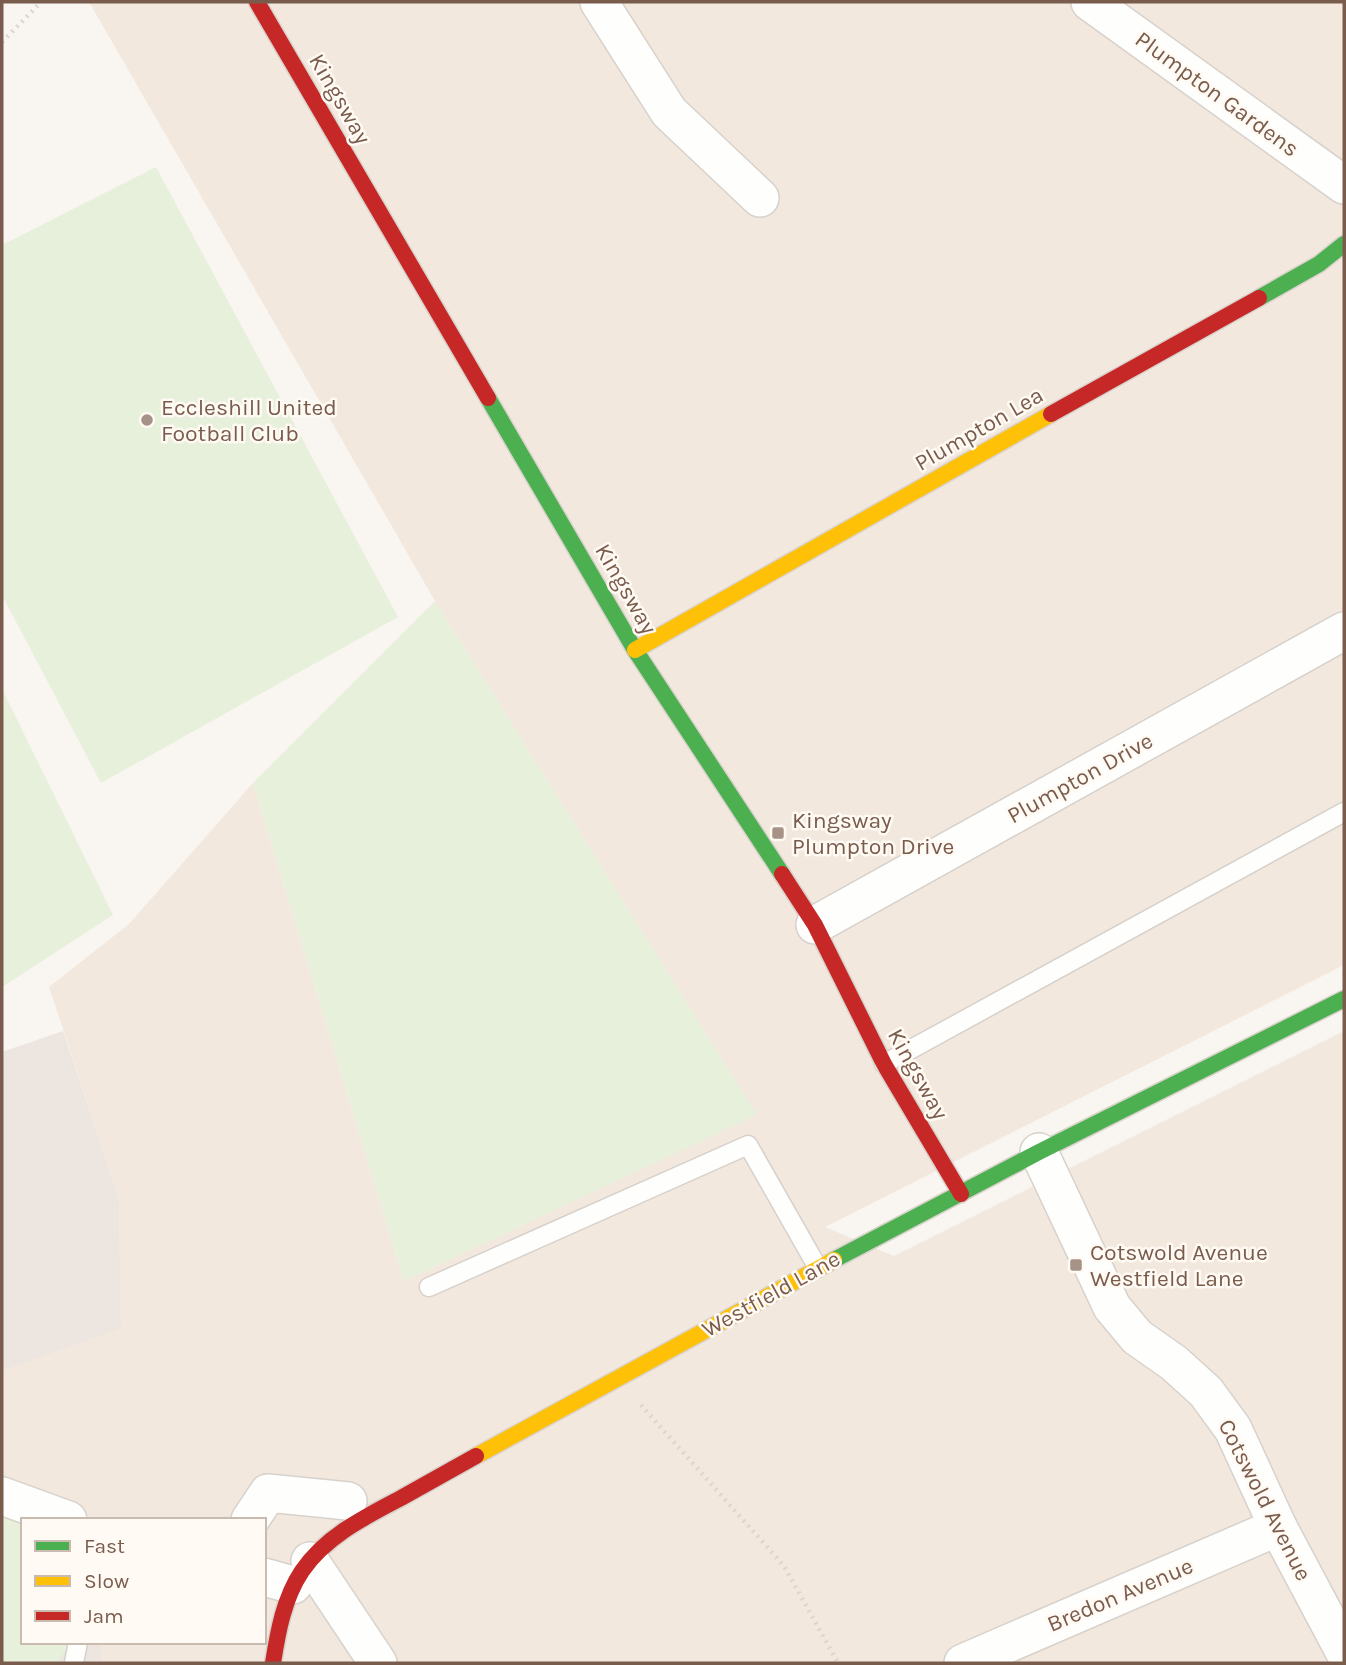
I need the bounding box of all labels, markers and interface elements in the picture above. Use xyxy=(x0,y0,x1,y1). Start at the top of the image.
street label: Plumpton Gardens xyxy=(1130,26,1304,162)
street label: Kingsway xyxy=(303,49,377,149)
street label: Plumpton Lea xyxy=(910,381,1048,477)
place label: Eccleshill United Football Club xyxy=(161,394,337,447)
marker: Eccleshill United Football Club xyxy=(139,412,155,428)
street label: Kingsway xyxy=(589,539,663,639)
street label: Plumpton Drive xyxy=(1002,727,1158,829)
place label: Kingsway Plumpton Drive xyxy=(792,807,954,860)
marker: Kingsway Plumpton Drive xyxy=(770,825,786,841)
street label: Kingsway xyxy=(882,1024,954,1124)
place label: Cotswold Avenue Westfield Lane xyxy=(1090,1239,1268,1292)
street label: Westfield Lane xyxy=(697,1245,845,1343)
marker: Cotswold Avenue Westfield Lane xyxy=(1068,1257,1084,1273)
street label: Cotswold Avenue xyxy=(1213,1415,1317,1585)
legend xyxy=(21,1518,266,1644)
text: Fast xyxy=(84,1534,125,1558)
street label: Bredon Avenue xyxy=(1043,1552,1197,1638)
text: Slow xyxy=(84,1569,129,1593)
text: Jam xyxy=(84,1604,124,1628)

